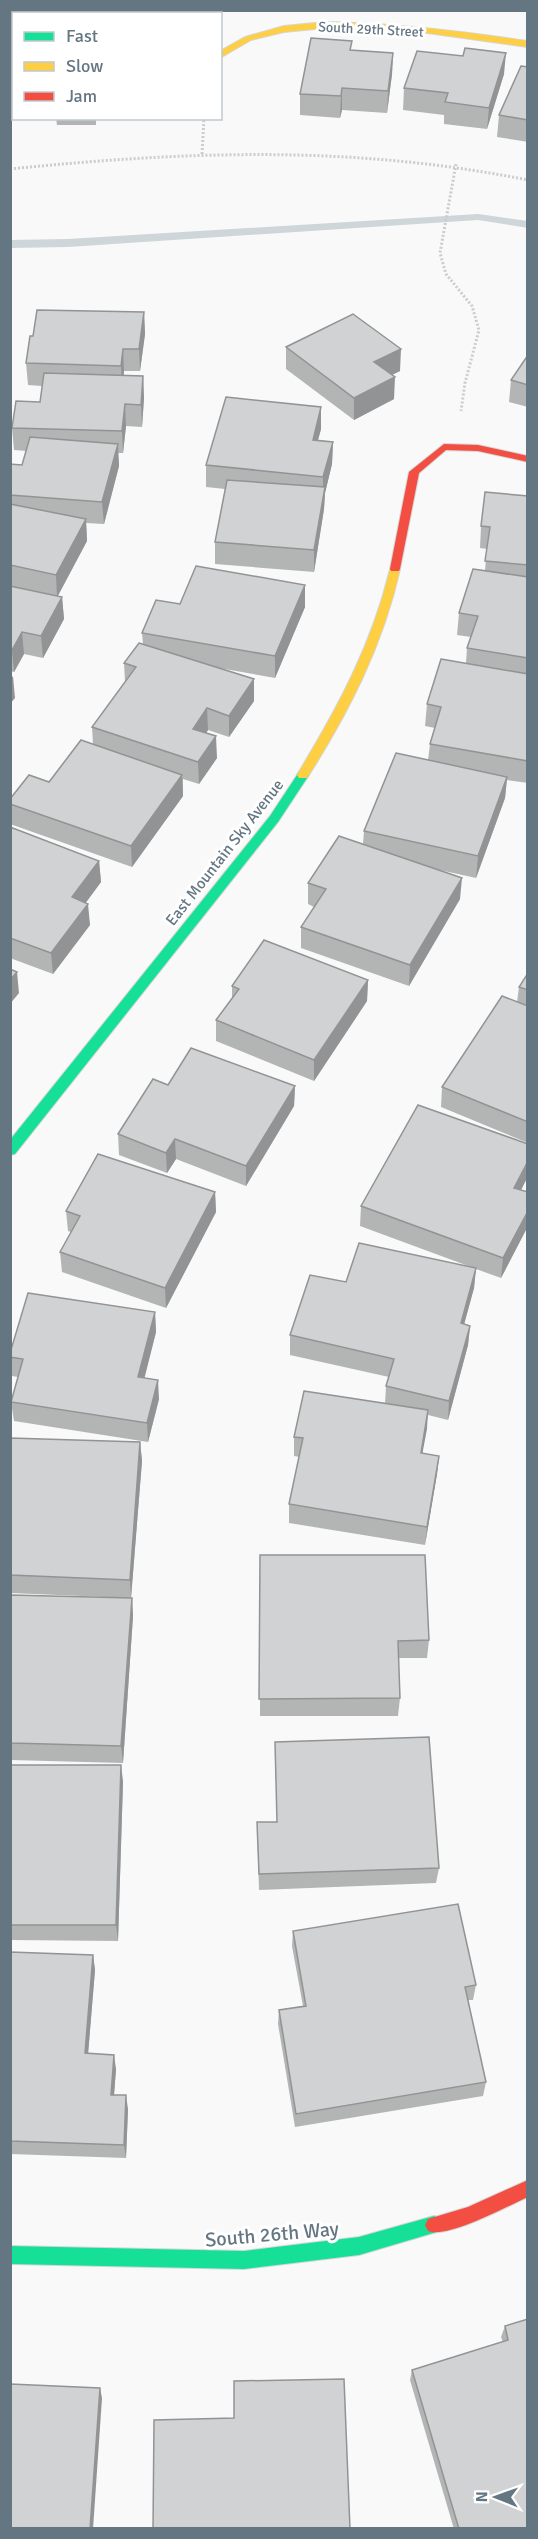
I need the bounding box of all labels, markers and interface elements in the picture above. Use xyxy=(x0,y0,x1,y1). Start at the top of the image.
legend xyxy=(12,12,222,120)
street label: South 29th Street xyxy=(318,18,424,41)
text: Fast xyxy=(66,25,98,47)
text: Slow xyxy=(66,55,103,77)
text: Jam xyxy=(66,85,97,107)
street label: East Mountain Sky Avenue xyxy=(161,775,288,930)
street label: South 26th Way xyxy=(204,2216,341,2253)
north arrow xyxy=(466,2467,526,2527)
text: N xyxy=(472,2491,492,2502)

